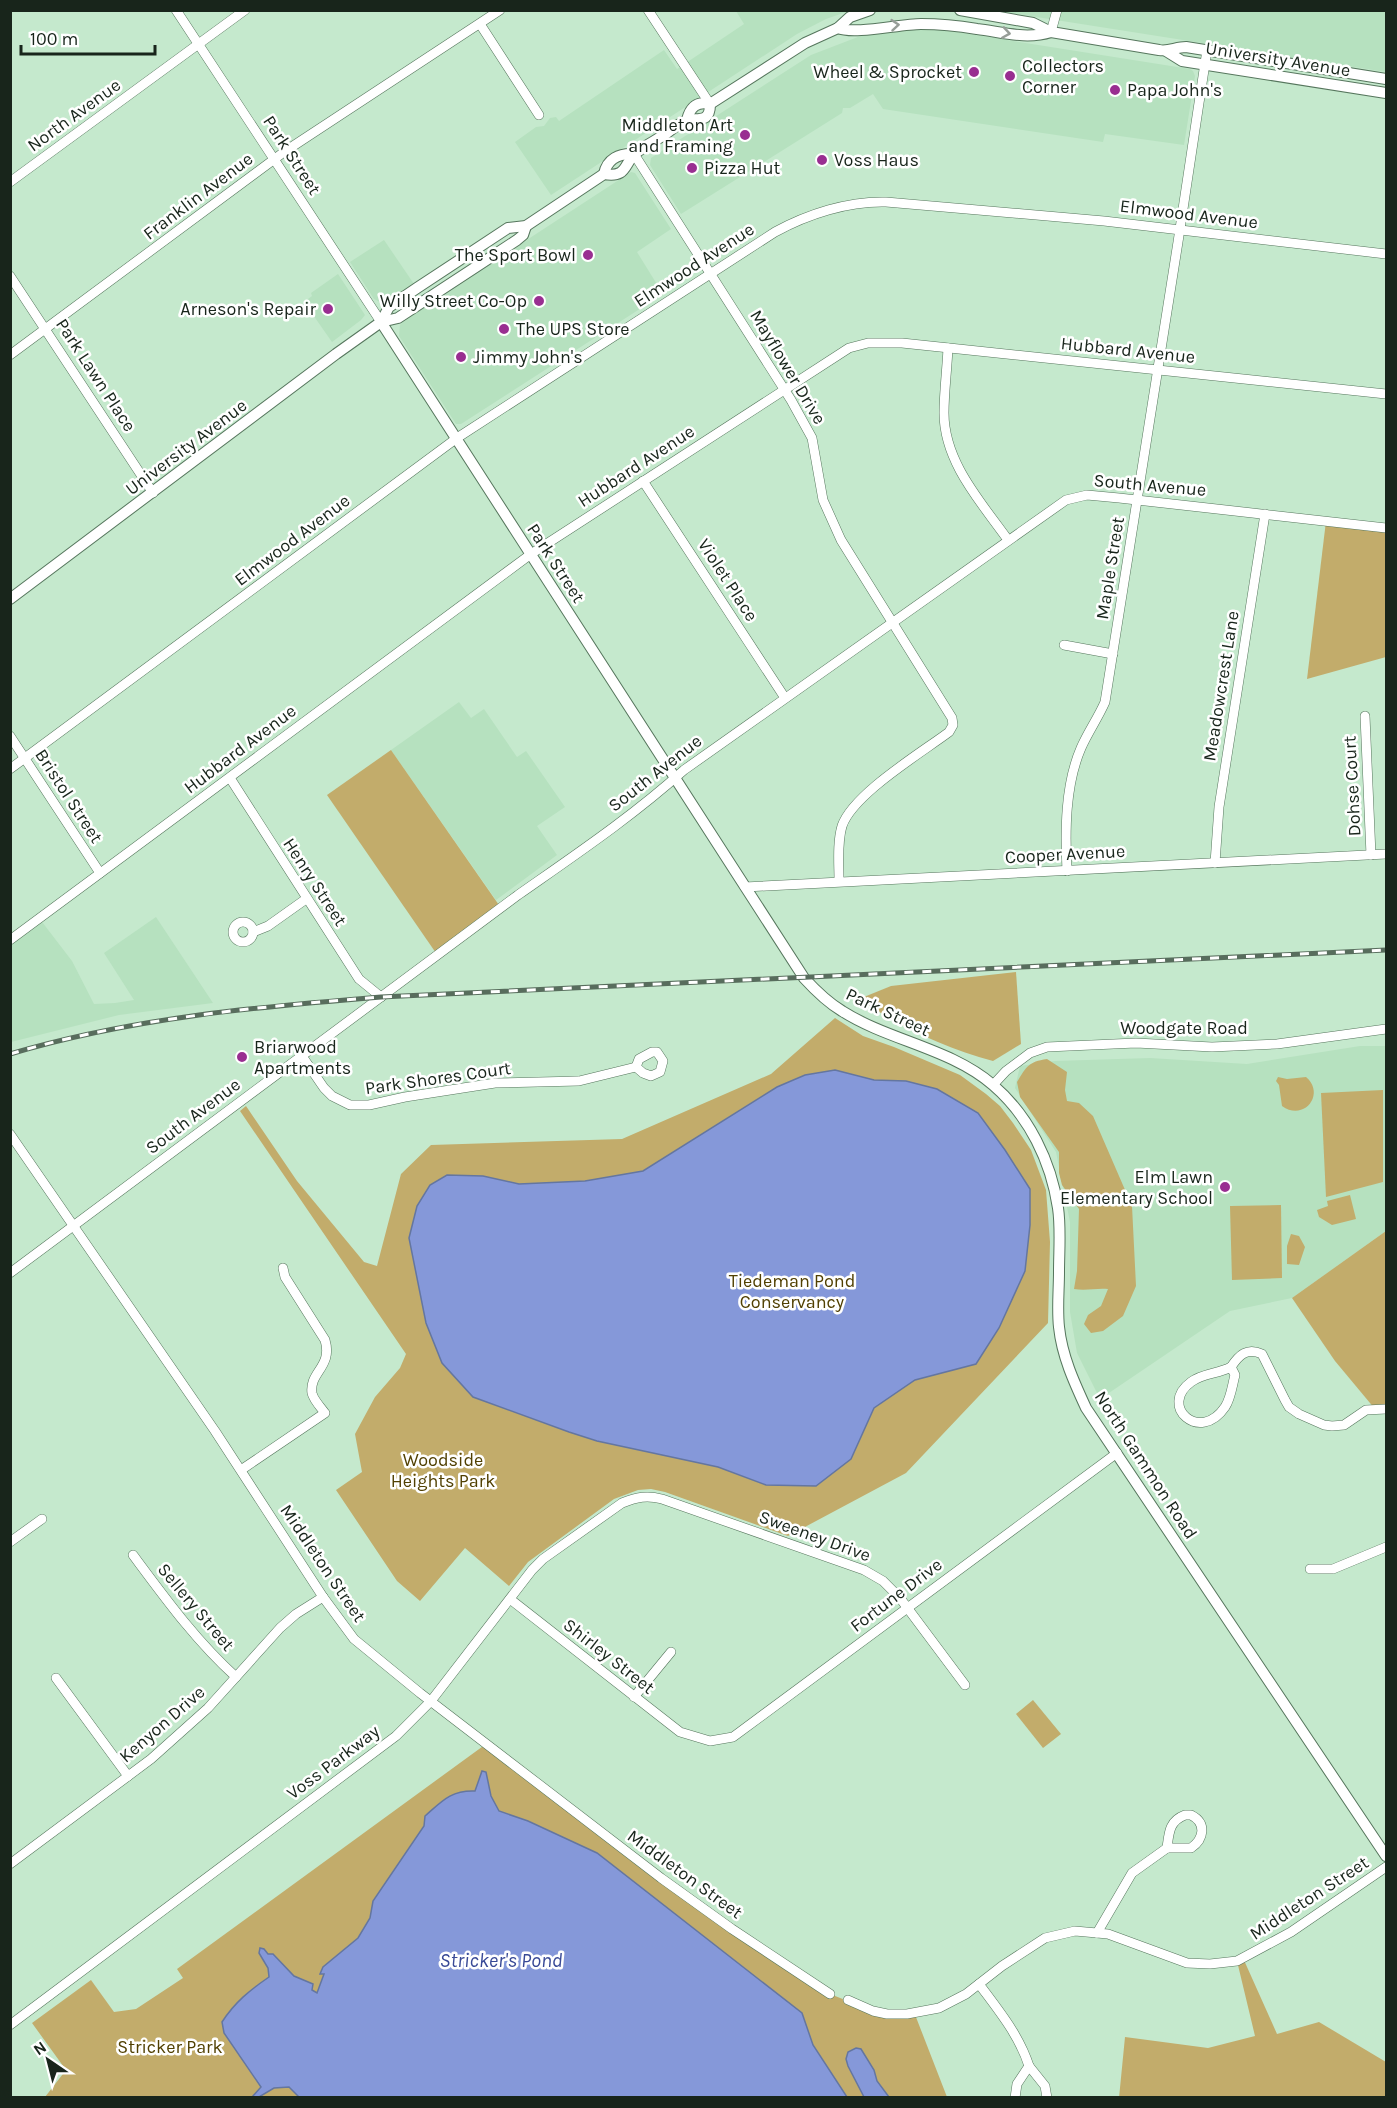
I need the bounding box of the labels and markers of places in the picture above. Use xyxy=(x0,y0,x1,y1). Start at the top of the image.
place label: Collectors Corner xyxy=(1022,55,1104,98)
place label: Wheel & Sprocket xyxy=(813,61,962,83)
marker: Wheel & Sprocket xyxy=(967,65,981,79)
marker: Collectors Corner xyxy=(1003,69,1017,83)
place label: Papa John's xyxy=(1127,79,1222,101)
marker: Papa John's xyxy=(1108,83,1122,97)
place label: Middleton Art and Framing xyxy=(621,114,733,157)
marker: Middleton Art and Framing xyxy=(738,128,752,142)
place label: Voss Haus xyxy=(834,149,919,171)
marker: Voss Haus xyxy=(815,153,829,167)
place label: Pizza Hut xyxy=(704,157,781,179)
marker: Pizza Hut xyxy=(685,161,699,175)
place label: The Sport Bowl xyxy=(455,244,576,266)
marker: The Sport Bowl xyxy=(581,248,595,262)
place label: Willy Street Co-Op xyxy=(380,290,527,312)
marker: Willy Street Co-Op xyxy=(532,294,546,308)
place label: Arneson's Repair xyxy=(180,298,316,320)
marker: Arneson's Repair xyxy=(321,302,335,316)
place label: The UPS Store xyxy=(516,318,630,340)
marker: The UPS Store xyxy=(497,322,511,336)
place label: Jimmy John's xyxy=(473,346,583,368)
marker: Jimmy John's xyxy=(454,350,468,364)
place label: Briarwood Apartments xyxy=(254,1036,351,1079)
marker: Briarwood Apartments xyxy=(235,1050,249,1064)
place label: Elm Lawn Elementary School xyxy=(1060,1166,1213,1209)
marker: Elm Lawn Elementary School xyxy=(1218,1180,1232,1194)

